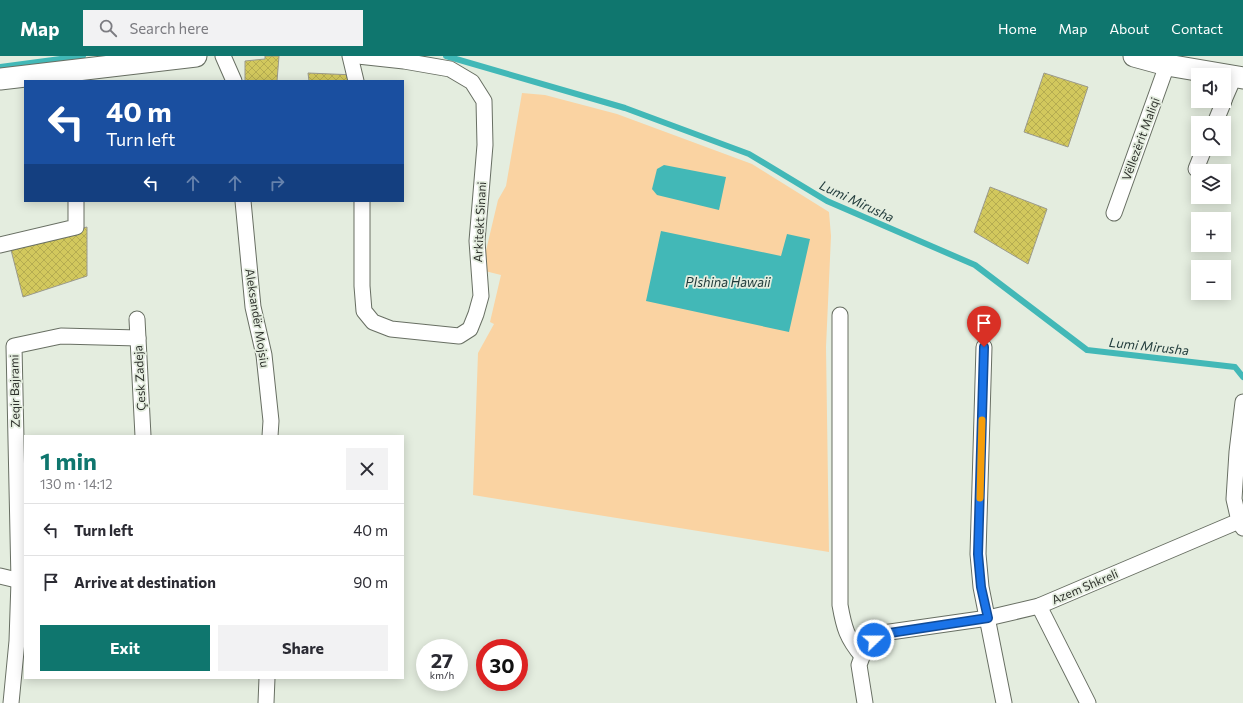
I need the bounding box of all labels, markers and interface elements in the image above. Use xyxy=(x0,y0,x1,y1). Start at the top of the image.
search box xyxy=(83,10,363,46)
text: Map xyxy=(20,17,59,40)
icon: search xyxy=(97,17,119,39)
text: Search here xyxy=(129,19,209,37)
text: Home xyxy=(998,20,1037,37)
text: Map xyxy=(1059,20,1087,37)
text: About xyxy=(1109,20,1149,37)
text: Contact xyxy=(1171,20,1223,37)
map controls xyxy=(1191,68,1231,300)
button: sound xyxy=(1191,68,1231,108)
text: 40 m xyxy=(106,94,172,128)
street label: Vëllezërit Maliqi xyxy=(1119,95,1162,182)
icon: left xyxy=(40,96,92,148)
button: search xyxy=(1191,116,1231,156)
text: Turn left xyxy=(106,128,175,150)
button: layers xyxy=(1191,164,1231,204)
icon: left xyxy=(140,172,162,194)
icon: ahead xyxy=(182,172,204,194)
icon: ahead xyxy=(224,172,246,194)
icon: right xyxy=(266,172,288,194)
water label: Lumi Mirusha xyxy=(817,177,897,225)
street label: Arkitekt Sinani xyxy=(470,181,488,263)
button: + xyxy=(1191,212,1231,252)
button: − xyxy=(1191,260,1231,300)
street label: Aleksandër Mojsiu xyxy=(243,267,273,368)
water label: PIshina Hawaii xyxy=(685,274,771,290)
pin xyxy=(967,306,1001,347)
icon: arrive xyxy=(973,312,995,334)
water label: Lumi Mirusha xyxy=(1108,334,1190,358)
street label: Çesk Zadeja xyxy=(130,345,148,411)
street label: Zeqir Bajrami xyxy=(6,354,22,428)
text: 1 min xyxy=(40,446,97,475)
button: close xyxy=(346,448,388,490)
text: 130 m · 14:12 xyxy=(40,476,113,492)
icon: left xyxy=(40,519,62,541)
text: Turn left xyxy=(74,521,133,539)
text: 40 m xyxy=(353,521,388,539)
street label: Azem Shkreli xyxy=(1049,566,1120,606)
icon: arrive xyxy=(40,571,62,593)
text: Arrive at destination xyxy=(74,573,216,591)
text: 90 m xyxy=(353,573,388,591)
position arrow xyxy=(853,619,895,661)
button: Exit xyxy=(40,625,210,671)
button: Share xyxy=(218,625,388,671)
speed limit sign: 30 xyxy=(476,639,528,691)
text: 27 xyxy=(431,648,453,672)
text: km/h xyxy=(430,669,454,681)

